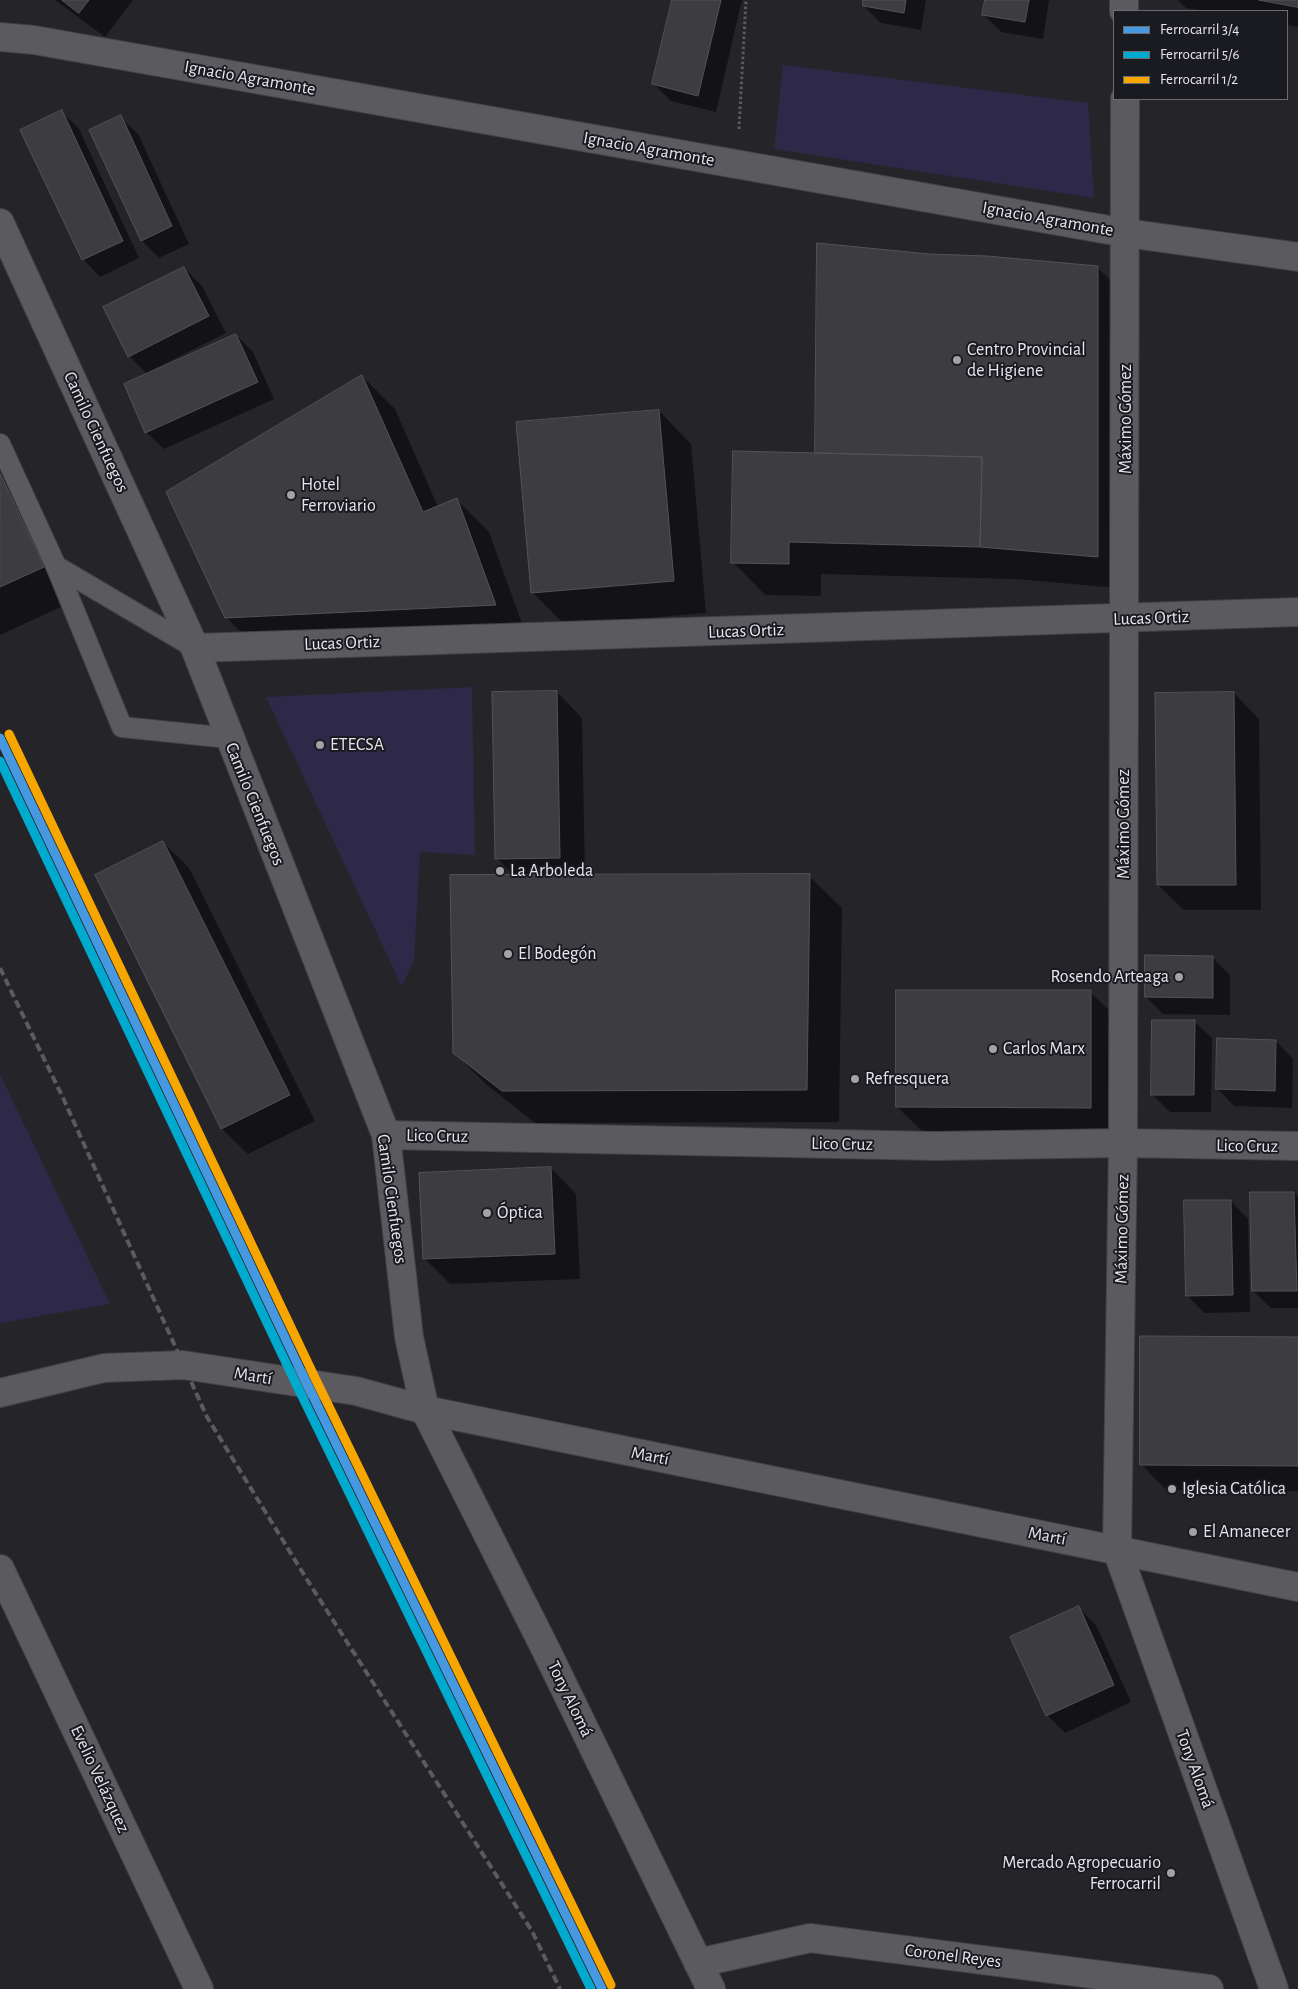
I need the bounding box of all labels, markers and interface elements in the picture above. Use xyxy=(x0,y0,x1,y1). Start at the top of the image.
legend xyxy=(1113,10,1288,100)
text: Ferrocarril 3/4 xyxy=(1160,22,1240,37)
text: Ferrocarril 5/6 xyxy=(1160,47,1239,62)
street label: Ignacio Agramonte xyxy=(183,56,317,100)
text: Ferrocarril 1/2 xyxy=(1160,72,1238,87)
street label: Ignacio Agramonte xyxy=(582,127,716,171)
street label: Ignacio Agramonte xyxy=(981,197,1115,241)
place label: Centro Provincial de Higiene xyxy=(967,339,1086,382)
marker: Centro Provincial de Higiene xyxy=(951,354,963,366)
street label: Máximo Gómez xyxy=(1115,364,1137,474)
street label: Camilo Cienfuegos xyxy=(59,368,133,496)
place label: Hotel Ferroviario xyxy=(301,474,376,516)
marker: Hotel Ferroviario xyxy=(285,489,297,501)
street label: Lucas Ortiz xyxy=(1113,606,1189,630)
street label: Lucas Ortiz xyxy=(708,619,784,643)
street label: Lucas Ortiz xyxy=(304,631,380,655)
place label: ETECSA xyxy=(330,734,384,756)
street label: Camilo Cienfuegos xyxy=(221,739,289,869)
marker: ETECSA xyxy=(314,739,326,751)
street label: Máximo Gómez xyxy=(1113,769,1135,879)
place label: La Arboleda xyxy=(510,860,593,882)
marker: La Arboleda xyxy=(494,865,506,877)
place label: El Bodegón xyxy=(518,943,597,965)
marker: El Bodegón xyxy=(502,948,514,960)
place label: Rosendo Arteaga xyxy=(1050,966,1169,988)
marker: Rosendo Arteaga xyxy=(1173,971,1185,983)
place label: Carlos Marx xyxy=(1003,1038,1085,1060)
marker: Carlos Marx xyxy=(987,1043,999,1055)
place label: Refresquera xyxy=(865,1068,949,1090)
marker: Refresquera xyxy=(849,1073,861,1085)
street label: Lico Cruz xyxy=(406,1125,468,1147)
street label: Camilo Cienfuegos xyxy=(372,1133,412,1265)
street label: Lico Cruz xyxy=(811,1133,873,1155)
street label: Lico Cruz xyxy=(1216,1135,1278,1157)
street label: Máximo Gómez xyxy=(1110,1174,1134,1284)
place label: Óptica xyxy=(497,1202,543,1224)
marker: Óptica xyxy=(481,1207,493,1219)
street label: Martí xyxy=(233,1362,273,1390)
street label: Martí xyxy=(629,1442,671,1470)
place label: Iglesia Católica xyxy=(1182,1478,1286,1500)
marker: Iglesia Católica xyxy=(1166,1483,1178,1495)
place label: El Amanecer xyxy=(1203,1521,1290,1543)
street label: Martí xyxy=(1026,1522,1068,1550)
marker: El Amanecer xyxy=(1187,1526,1199,1538)
street label: Tony Alomá xyxy=(542,1657,598,1741)
street label: Evelio Velázquez xyxy=(66,1722,134,1836)
street label: Tony Alomá xyxy=(1171,1727,1219,1811)
place label: Mercado Agropecuario Ferrocarril xyxy=(1002,1852,1161,1895)
marker: Mercado Agropecuario Ferrocarril xyxy=(1165,1867,1177,1879)
street label: Coronel Reyes xyxy=(903,1939,1003,1973)

